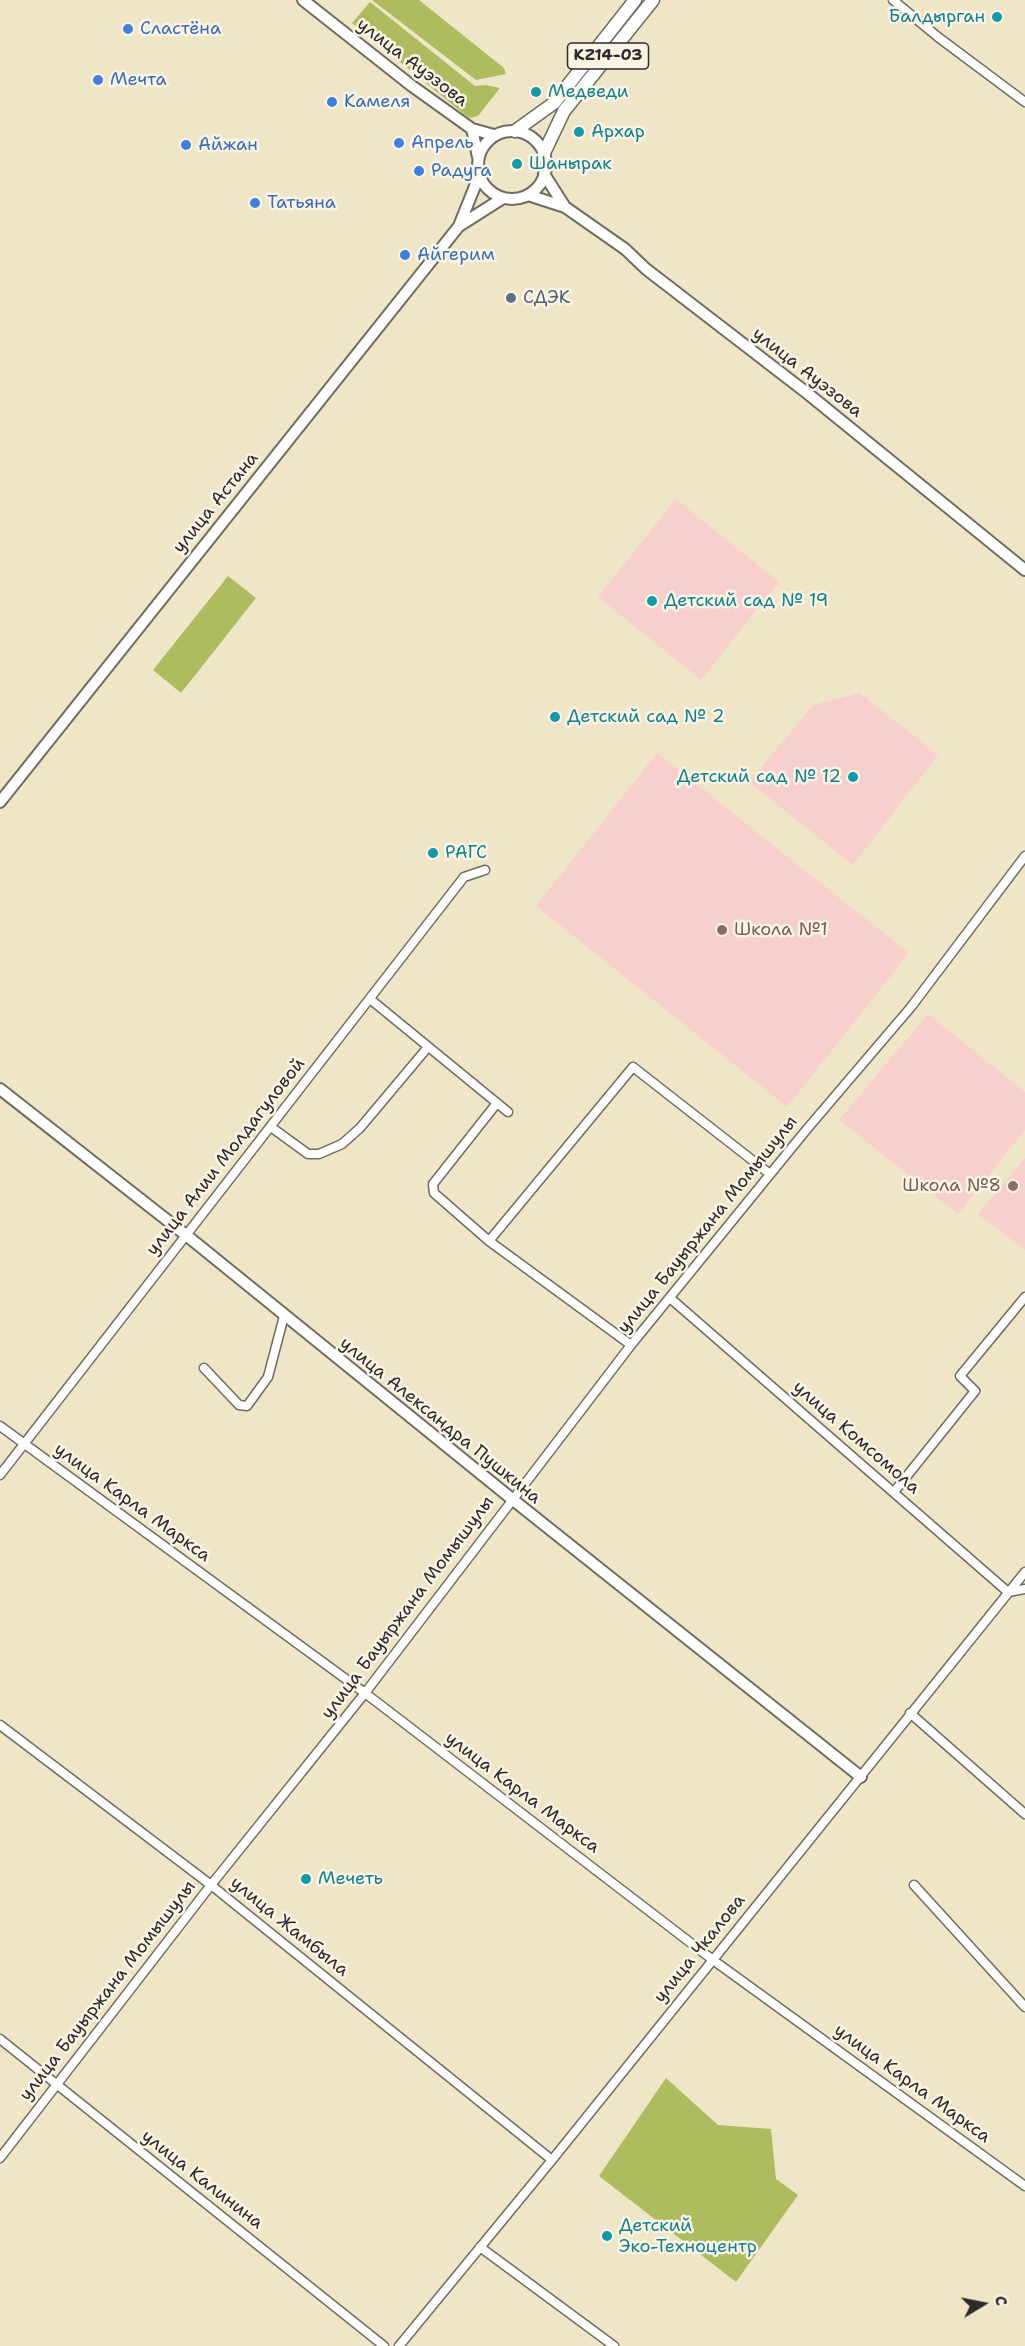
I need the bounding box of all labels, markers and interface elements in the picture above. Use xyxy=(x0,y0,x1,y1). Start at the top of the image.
place label: Балдырган xyxy=(889,6,985,28)
marker: Балдырган xyxy=(990,10,1004,24)
street label: улица Ауэзова xyxy=(352,14,472,112)
place label: Сластёна xyxy=(140,18,221,40)
marker: Сластёна xyxy=(121,22,135,36)
road number: KZ14-03 xyxy=(568,43,648,69)
place label: Мечта xyxy=(110,69,167,91)
marker: Мечта xyxy=(91,73,105,87)
place label: Медведи xyxy=(548,81,629,103)
marker: Медведи xyxy=(529,85,543,99)
place label: Камеля xyxy=(344,91,410,113)
marker: Камеля xyxy=(325,95,339,109)
place label: Архар xyxy=(591,121,645,143)
marker: Архар xyxy=(572,125,586,139)
place label: Апрель xyxy=(411,132,474,154)
place label: Айжан xyxy=(198,134,258,156)
marker: Апрель xyxy=(392,136,406,150)
marker: Айжан xyxy=(179,138,193,152)
place label: Шанырак xyxy=(529,153,612,175)
marker: Шанырак xyxy=(510,157,524,171)
place label: Радуга xyxy=(431,160,491,182)
marker: Радуга xyxy=(412,164,426,178)
place label: Татьяна xyxy=(267,192,336,214)
marker: Татьяна xyxy=(248,196,262,210)
place label: Айгерим xyxy=(417,244,495,266)
marker: Айгерим xyxy=(398,248,412,262)
place label: СДЭК xyxy=(523,287,570,309)
marker: СДЭК xyxy=(504,291,518,305)
street label: улица Ауэзова xyxy=(748,323,866,423)
street label: улица Астана xyxy=(169,448,263,558)
place label: Детский сад № 19 xyxy=(664,590,828,612)
marker: Детский сад № 19 xyxy=(645,594,659,608)
place label: Детский сад № 2 xyxy=(567,706,725,728)
marker: Детский сад № 2 xyxy=(548,710,562,724)
place label: Детский сад № 12 xyxy=(677,766,841,788)
marker: Детский сад № 12 xyxy=(846,770,860,784)
place label: РАГС xyxy=(445,842,487,864)
marker: РАГС xyxy=(426,846,440,860)
place label: Школа №1 xyxy=(734,919,828,941)
marker: Школа №1 xyxy=(715,923,729,937)
street label: улица Алии Молдагуловой xyxy=(142,1054,310,1260)
street label: улица Бауыржана Момышулы xyxy=(614,1112,802,1338)
place label: Школа №8 xyxy=(902,1175,1001,1197)
marker: Школа №8 xyxy=(1006,1179,1020,1193)
street label: улица Александра Пушкина xyxy=(335,1333,545,1509)
street label: улица Комсомола xyxy=(788,1377,924,1499)
street label: улица Карла Маркса xyxy=(50,1439,214,1567)
street label: улица Бауыржана Момышулы xyxy=(317,1492,499,1724)
street label: улица Карла Маркса xyxy=(440,1728,604,1858)
place label: Мечеть xyxy=(318,1868,383,1890)
marker: Мечеть xyxy=(299,1872,313,1886)
street label: улица Жамбыла xyxy=(225,1873,353,1981)
street label: улица Бауыржана Момышулы xyxy=(15,1877,201,2105)
street label: улица Чкалова xyxy=(650,1890,750,2008)
street label: улица Карла Маркса xyxy=(830,2020,994,2148)
street label: улица Калинина xyxy=(137,2126,267,2234)
place label: Детский Эко-Техноцентр xyxy=(619,2215,757,2258)
marker: Детский Эко-Техноцентр xyxy=(600,2229,614,2243)
north arrow xyxy=(953,2274,1013,2334)
text: С xyxy=(990,2294,1012,2307)

